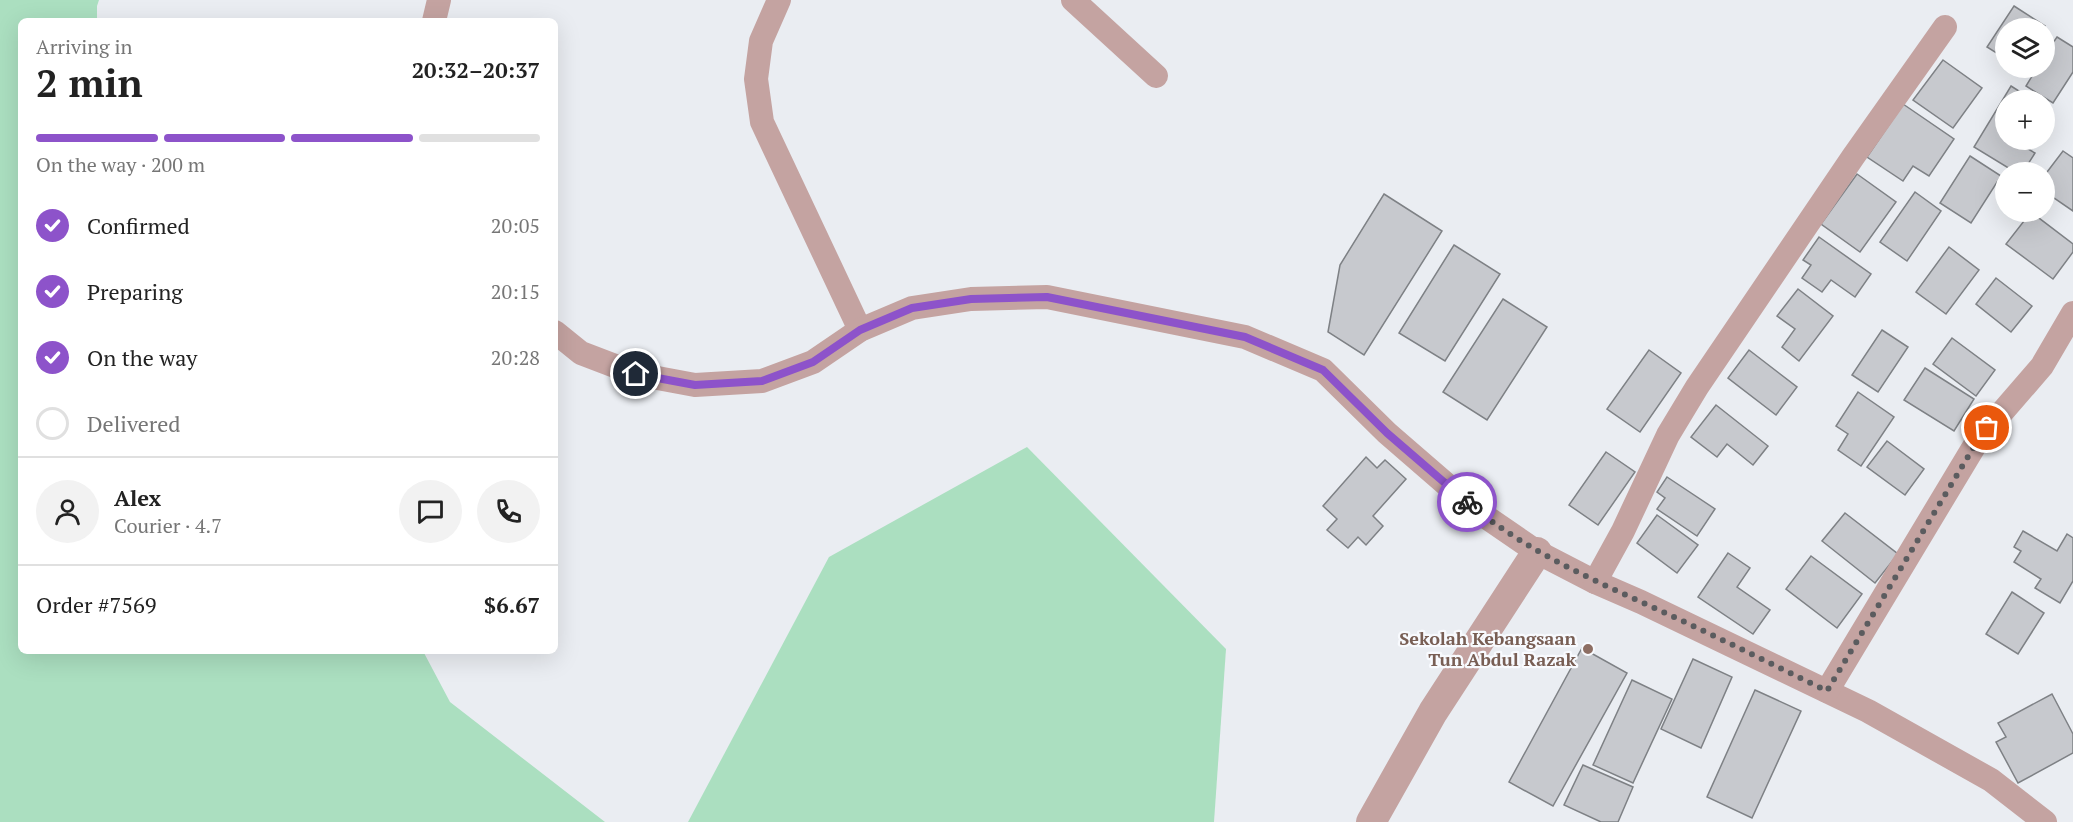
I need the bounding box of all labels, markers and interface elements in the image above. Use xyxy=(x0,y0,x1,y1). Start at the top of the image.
map controls xyxy=(1995,18,2055,222)
button: layers xyxy=(1995,18,2055,78)
text: Arriving in xyxy=(36,33,132,60)
text: 20:32–20:37 xyxy=(412,55,540,84)
text: 2 min xyxy=(36,56,143,108)
button: + xyxy=(1995,90,2055,150)
text: On the way · 200 m xyxy=(36,151,205,178)
button: − xyxy=(1995,162,2055,222)
icon: check xyxy=(36,209,69,242)
text: Confirmed xyxy=(87,211,190,240)
text: 20:05 xyxy=(491,212,540,239)
icon: check xyxy=(36,275,69,308)
text: Preparing xyxy=(87,277,183,306)
text: 20:15 xyxy=(491,278,540,305)
icon: check xyxy=(36,341,69,374)
text: On the way xyxy=(87,343,197,372)
text: 20:28 xyxy=(491,344,540,371)
pin xyxy=(610,348,661,399)
icon: home xyxy=(619,357,652,390)
pin xyxy=(1961,402,2012,453)
text: Delivered xyxy=(87,409,180,438)
icon: bag xyxy=(1970,411,2003,444)
courier xyxy=(1437,472,1497,532)
button: person xyxy=(36,480,99,543)
button: chat xyxy=(399,480,462,543)
button: phone xyxy=(477,480,540,543)
text: Alex xyxy=(114,483,161,512)
icon: bike xyxy=(1451,486,1484,519)
text: Courier · 4.7 xyxy=(114,512,222,539)
text: Order #7569 xyxy=(36,590,156,619)
text: $6.67 xyxy=(484,590,540,619)
place label: Sekolah Kebangsaan Tun Abdul Razak xyxy=(1399,626,1576,671)
marker: Sekolah Kebangsaan Tun Abdul Razak xyxy=(1581,642,1595,656)

